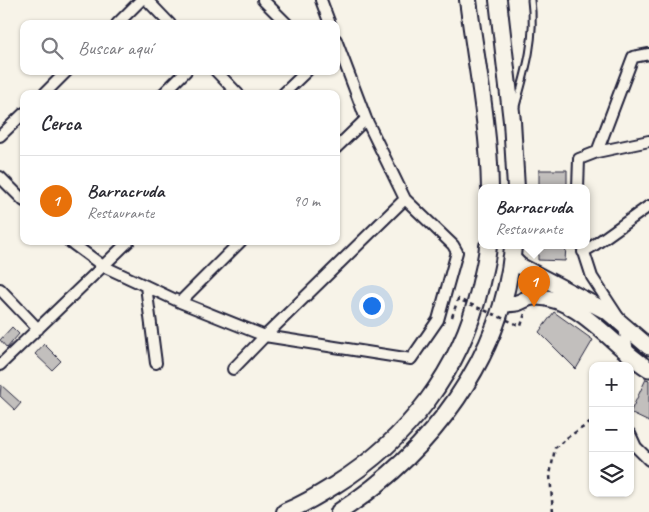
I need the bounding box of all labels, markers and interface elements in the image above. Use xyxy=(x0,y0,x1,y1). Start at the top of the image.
search box xyxy=(20,20,340,75)
icon: search xyxy=(38,34,66,62)
text: Buscar aquí xyxy=(78,36,152,60)
text: Cerca xyxy=(40,110,81,136)
text: Barracruda xyxy=(87,179,164,203)
popup xyxy=(478,184,590,249)
text: 1 xyxy=(52,191,60,211)
text: 90 m xyxy=(293,191,320,211)
text: Barracruda xyxy=(495,195,573,219)
text: Restaurante xyxy=(87,203,154,223)
text: Restaurante xyxy=(495,219,563,239)
pin: 1 xyxy=(518,266,550,307)
your location xyxy=(359,293,385,319)
map controls xyxy=(589,362,634,497)
button: + xyxy=(589,362,634,407)
button: − xyxy=(589,407,634,452)
button: layers xyxy=(589,452,634,497)

